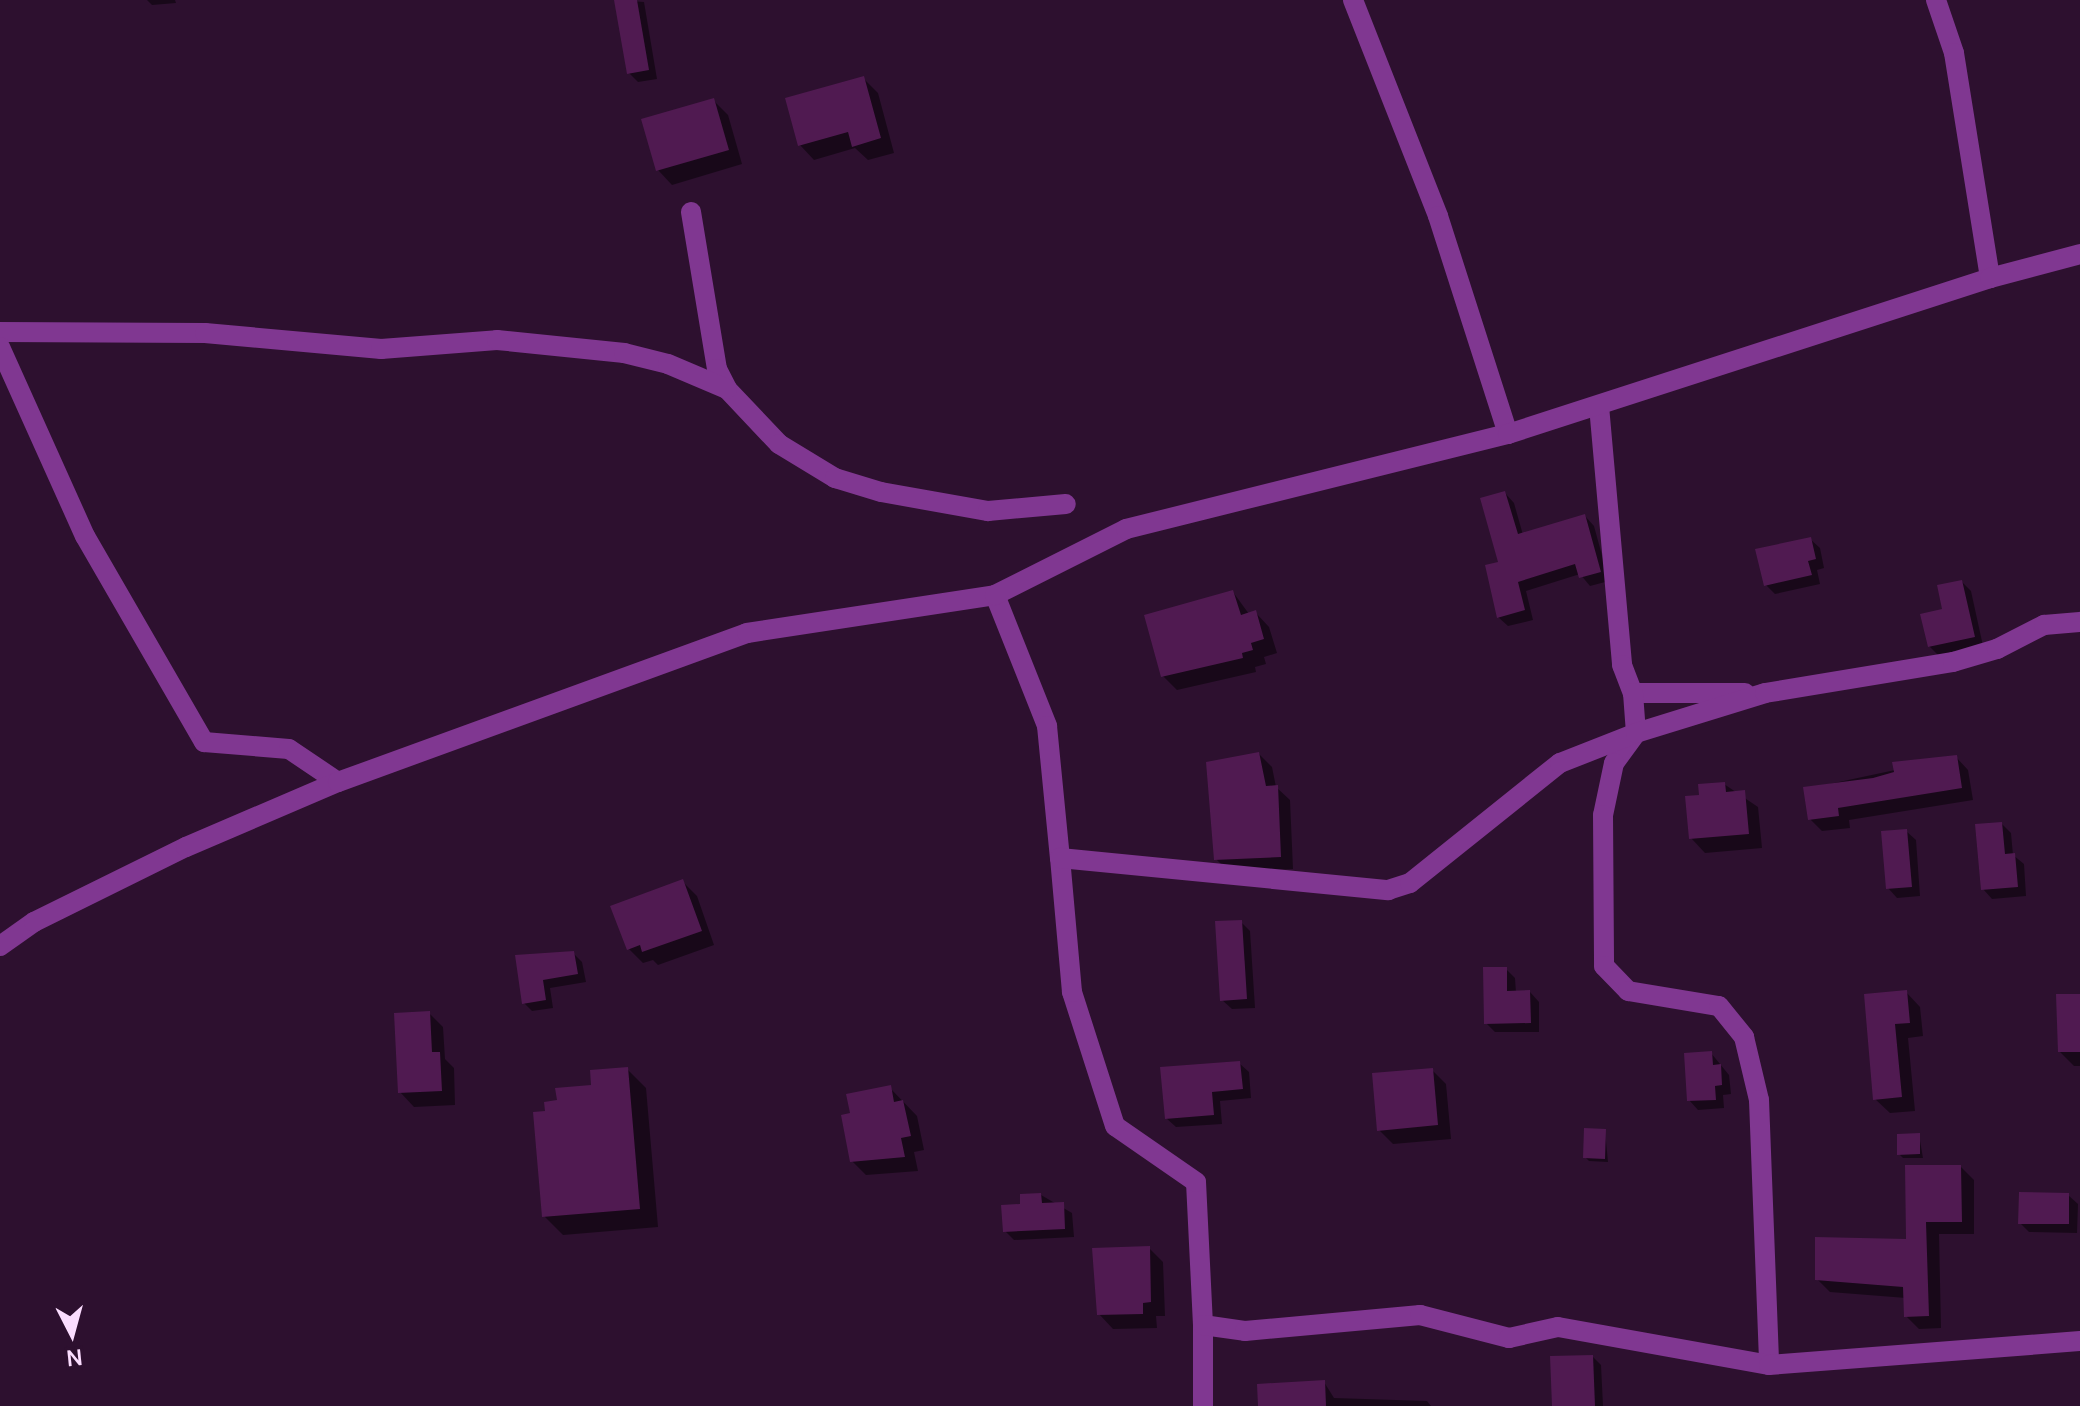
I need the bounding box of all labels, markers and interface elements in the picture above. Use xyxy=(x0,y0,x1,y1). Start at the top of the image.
north arrow xyxy=(32,1294,112,1374)
text: N xyxy=(65,1342,84,1374)

